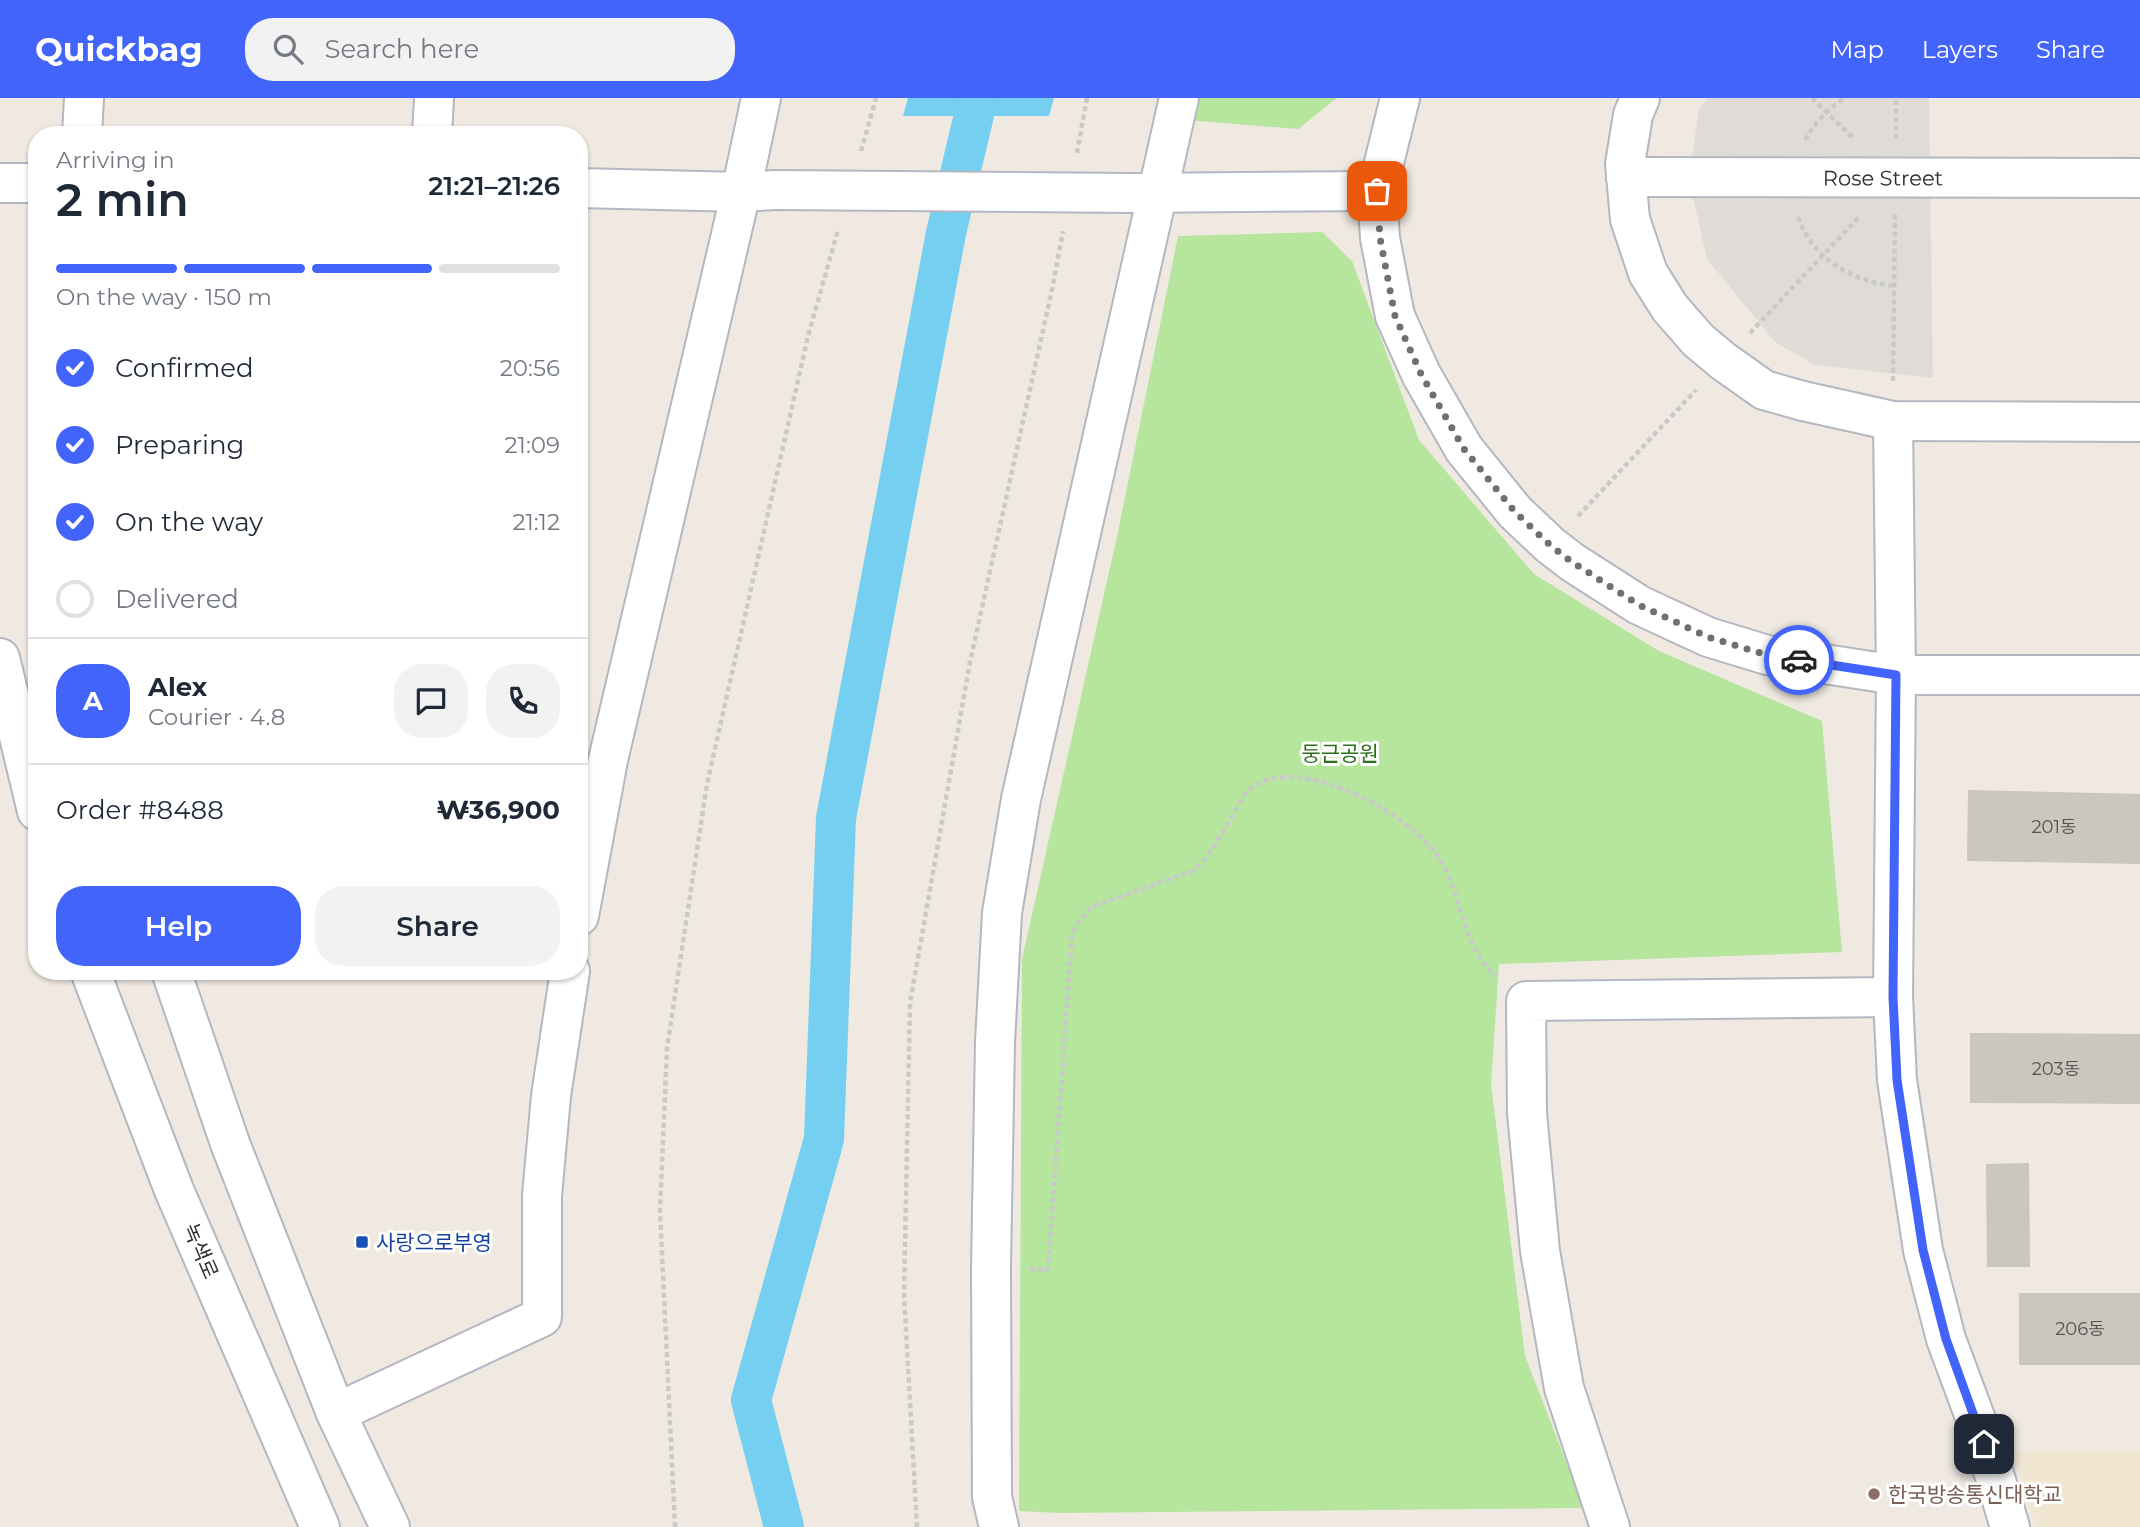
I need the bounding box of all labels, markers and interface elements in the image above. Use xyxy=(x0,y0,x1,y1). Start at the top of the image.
search box xyxy=(245,18,735,81)
text: Quickbag xyxy=(35,29,203,69)
icon: search xyxy=(269,30,307,68)
text: Search here xyxy=(325,33,479,65)
text: Map xyxy=(1830,35,1884,64)
text: Layers xyxy=(1922,35,1998,64)
text: Share xyxy=(2036,35,2105,64)
text: Arriving in xyxy=(56,146,175,174)
pin xyxy=(1347,161,1407,221)
street label: Rose Street xyxy=(1823,165,1943,190)
text: 21:21–21:26 xyxy=(428,170,560,202)
text: 2 min xyxy=(56,171,189,228)
icon: bag xyxy=(1358,172,1396,210)
text: On the way · 150 m xyxy=(56,283,272,311)
icon: check xyxy=(56,349,94,387)
text: Confirmed xyxy=(115,352,254,384)
text: 20:56 xyxy=(500,354,560,382)
icon: check xyxy=(56,426,94,464)
text: Preparing xyxy=(115,429,244,461)
text: 21:09 xyxy=(505,431,560,459)
icon: check xyxy=(56,503,94,541)
text: On the way xyxy=(115,506,263,538)
text: 21:12 xyxy=(512,508,560,536)
text: Delivered xyxy=(115,583,239,615)
courier xyxy=(1764,625,1834,695)
icon: car xyxy=(1780,641,1818,679)
button: chat xyxy=(394,664,468,738)
button: phone xyxy=(486,664,560,738)
text: Alex xyxy=(148,671,207,703)
text: A xyxy=(83,685,103,717)
text: Courier · 4.8 xyxy=(148,703,285,731)
park label: 둥근공원 xyxy=(1301,741,1379,766)
text: Order #8488 xyxy=(56,794,224,826)
text: ₩36,900 xyxy=(437,794,560,826)
house number: 201동 xyxy=(2031,816,2077,838)
button: Help xyxy=(56,886,301,966)
button: Share xyxy=(315,886,560,966)
house number: 203동 xyxy=(2032,1058,2080,1080)
street label: 녹색로 xyxy=(178,1219,224,1283)
place label: 사랑으로부영 xyxy=(376,1230,492,1255)
marker: 사랑으로부영 xyxy=(354,1234,370,1250)
house number: 206동 xyxy=(2055,1318,2105,1340)
pin xyxy=(1954,1414,2014,1474)
icon: home xyxy=(1965,1425,2003,1463)
place label: 한국방송통신대학교 xyxy=(1888,1482,2062,1507)
marker: 한국방송통신대학교 xyxy=(1866,1486,1882,1502)

